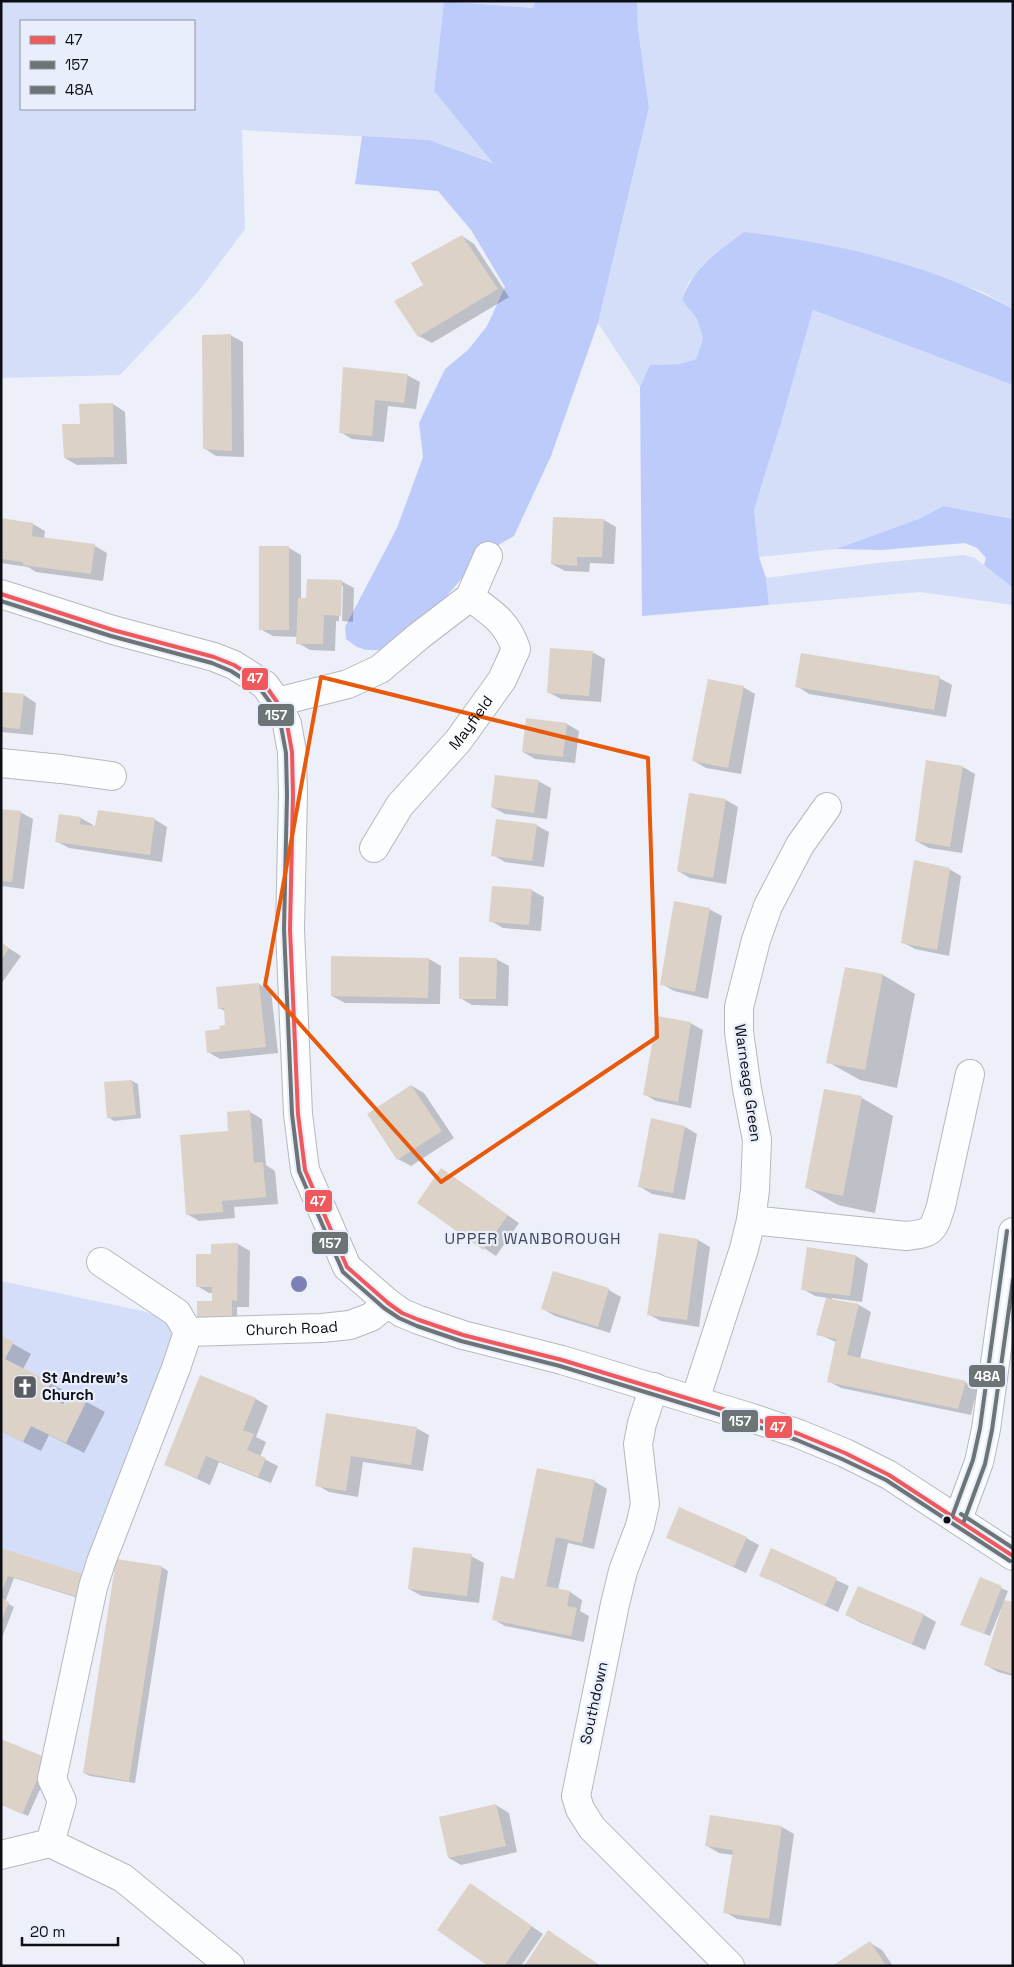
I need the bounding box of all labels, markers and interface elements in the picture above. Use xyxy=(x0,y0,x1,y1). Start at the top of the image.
legend xyxy=(20,20,195,110)
text: 47 xyxy=(65,30,82,49)
text: 157 xyxy=(65,55,89,74)
text: 48A xyxy=(65,80,94,99)
line badge: 47 xyxy=(241,667,269,691)
text: 47 xyxy=(247,669,263,687)
street label: Mayfield xyxy=(445,692,497,754)
line badge: 157 xyxy=(257,703,295,727)
text: 157 xyxy=(265,706,287,724)
street label: Warneage Green xyxy=(731,1023,766,1143)
line badge: 47 xyxy=(304,1189,333,1213)
text: 47 xyxy=(310,1192,326,1210)
district label: UPPER WANBOROUGH xyxy=(444,1228,622,1249)
line badge: 157 xyxy=(311,1231,349,1255)
text: 157 xyxy=(319,1234,341,1252)
street label: Church Road xyxy=(246,1316,339,1339)
line badge: 48A xyxy=(968,1364,1006,1388)
text: 48A xyxy=(974,1367,1000,1385)
place label: St Andrew's Church xyxy=(42,1368,128,1404)
church icon: St Andrew's Church xyxy=(12,1374,38,1400)
line badge: 157 xyxy=(721,1409,759,1433)
text: 157 xyxy=(729,1412,751,1430)
line badge: 47 xyxy=(764,1415,793,1439)
text: 47 xyxy=(770,1418,786,1436)
unlabelled marker xyxy=(942,1515,952,1525)
street label: Southdown xyxy=(576,1660,612,1746)
scale bar xyxy=(22,1914,119,1946)
text: 20 m xyxy=(30,1922,65,1941)

